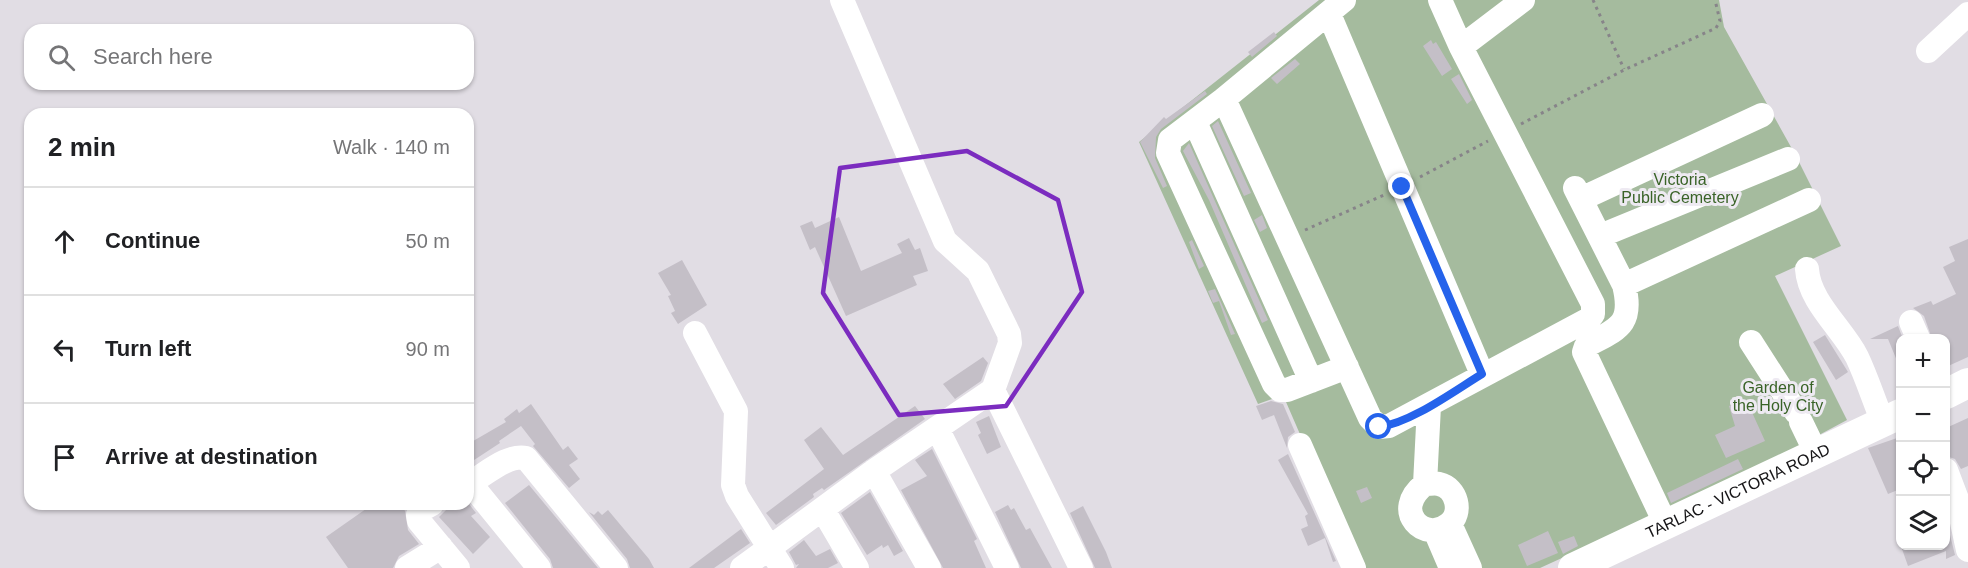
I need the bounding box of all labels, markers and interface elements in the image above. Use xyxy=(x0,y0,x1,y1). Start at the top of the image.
search box xyxy=(24,24,474,90)
icon: search xyxy=(45,41,78,74)
text: Search here xyxy=(93,44,213,69)
text: 2 min xyxy=(48,132,116,162)
text: Walk · 140 m xyxy=(333,136,450,158)
park label: Victoria Public Cemetery xyxy=(1621,171,1739,206)
route end xyxy=(1388,173,1414,199)
icon: ahead xyxy=(48,225,81,258)
text: Continue xyxy=(105,228,200,253)
text: 50 m xyxy=(406,230,450,252)
icon: left xyxy=(48,333,81,366)
map controls xyxy=(1896,334,1950,550)
button: + xyxy=(1896,334,1950,388)
text: Turn left xyxy=(105,336,191,361)
text: 90 m xyxy=(406,338,450,360)
park label: Garden of the Holy City xyxy=(1733,379,1823,414)
button: − xyxy=(1896,388,1950,442)
route start xyxy=(1365,413,1391,439)
street label: TARLAC - VICTORIA ROAD xyxy=(1643,440,1833,541)
icon: arrive xyxy=(48,441,81,474)
button: locate xyxy=(1896,442,1950,496)
text: Arrive at destination xyxy=(105,444,318,469)
button: layers xyxy=(1896,496,1950,550)

